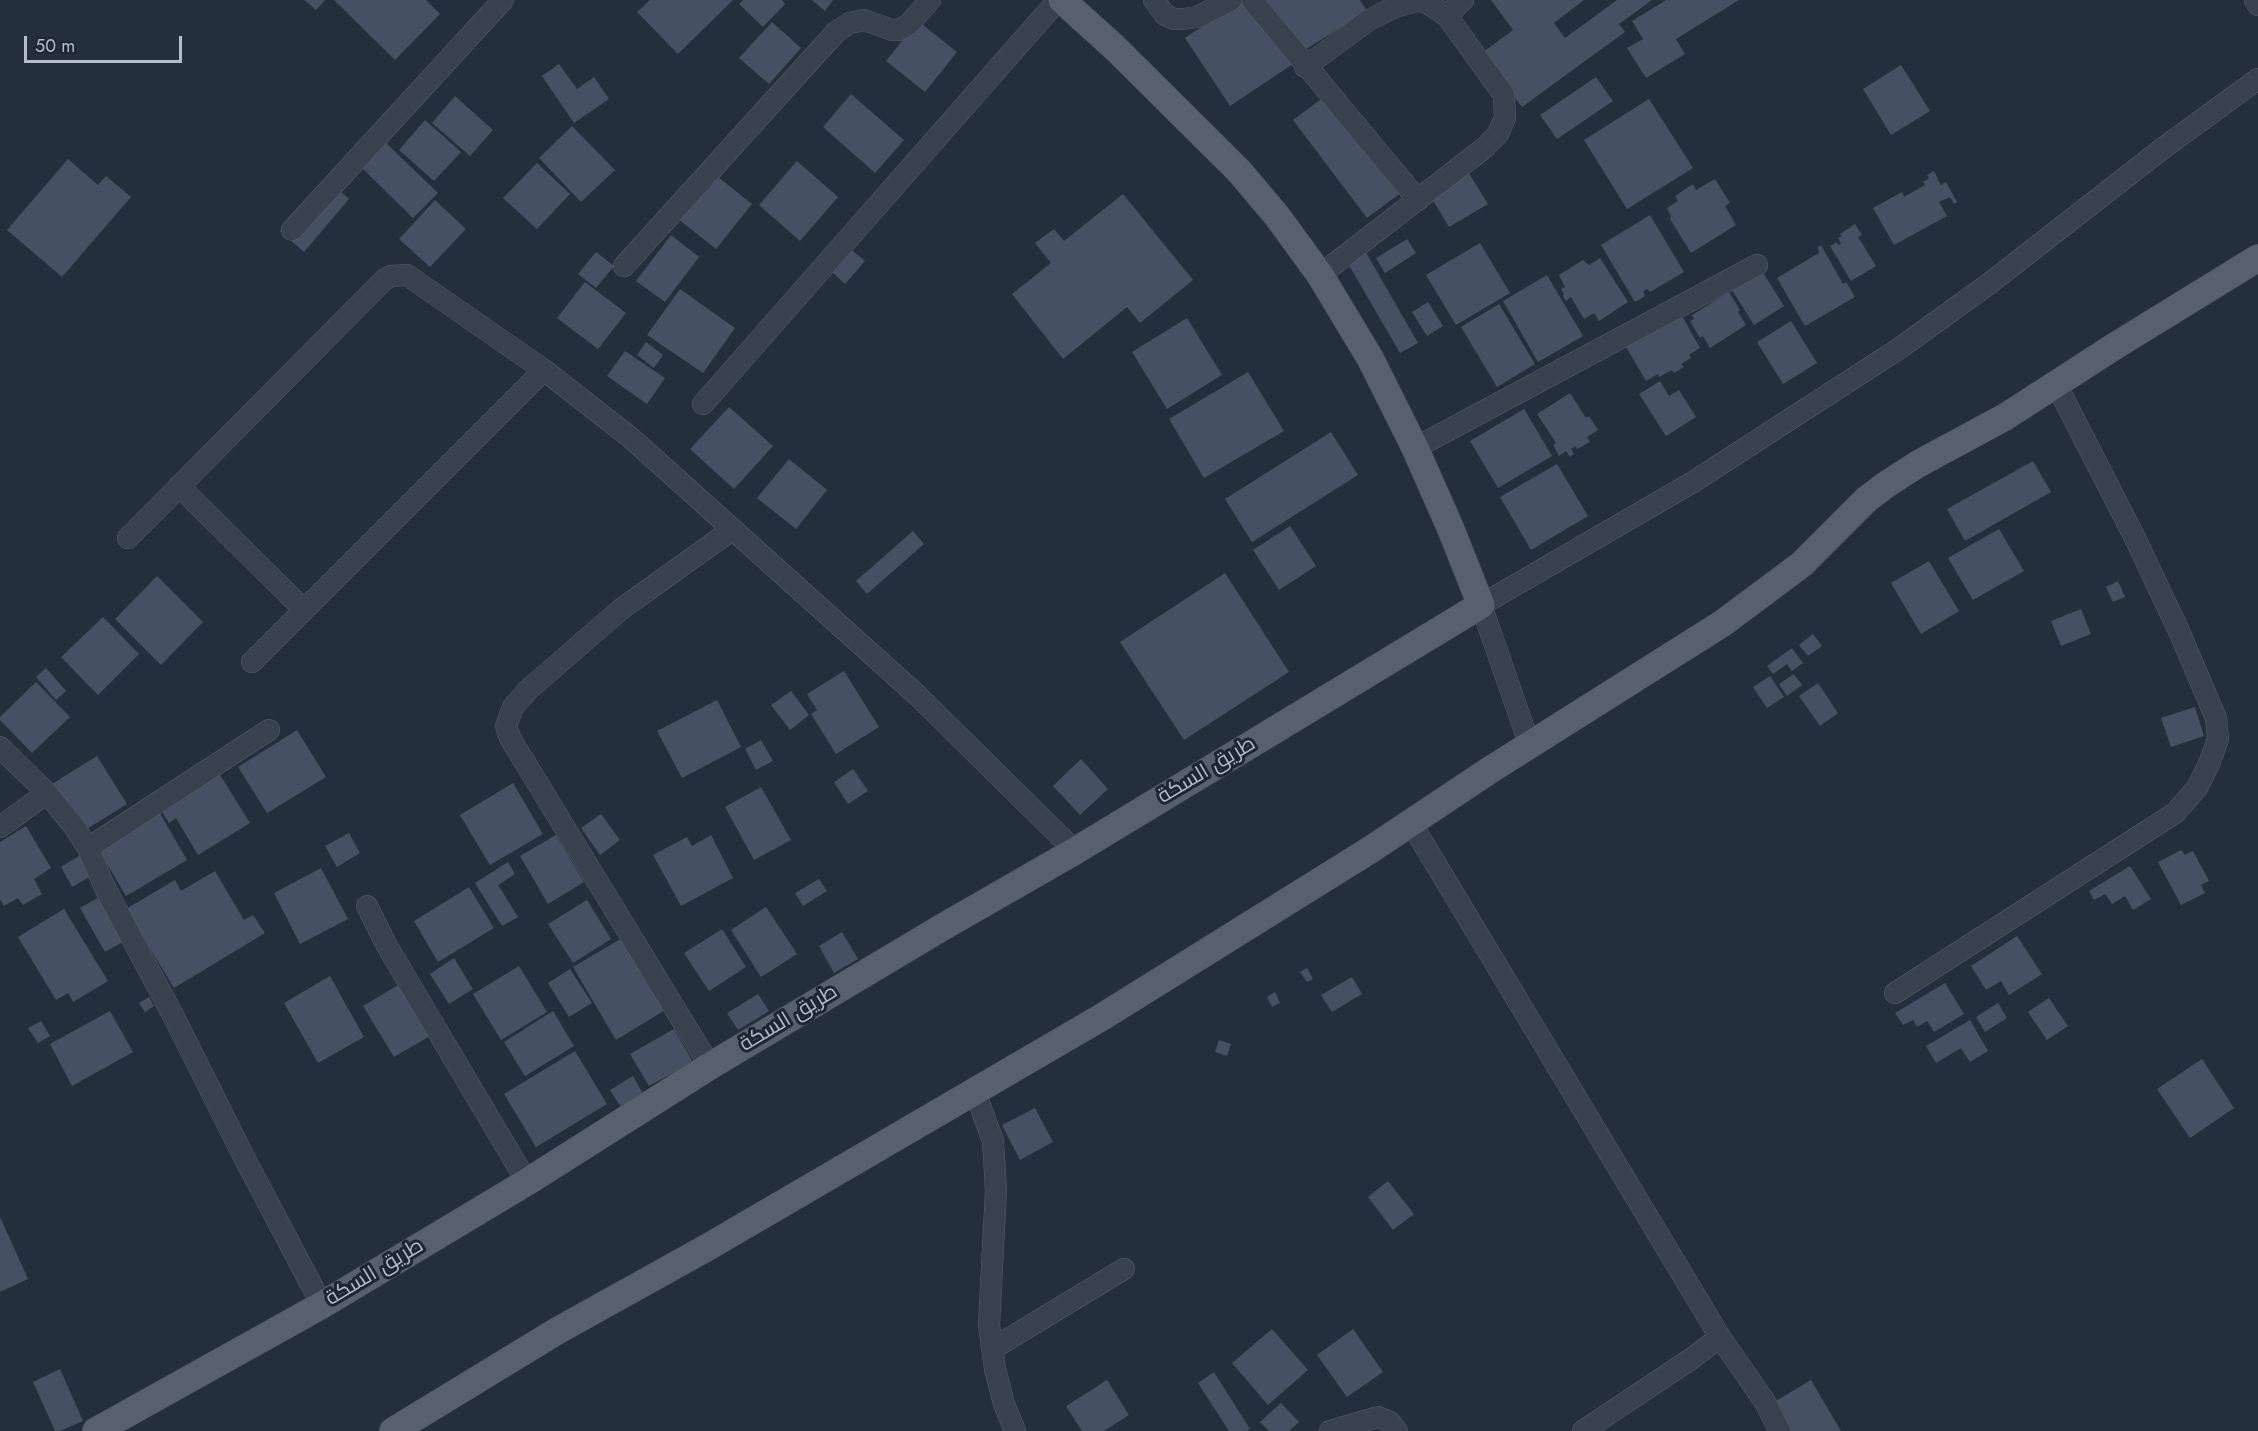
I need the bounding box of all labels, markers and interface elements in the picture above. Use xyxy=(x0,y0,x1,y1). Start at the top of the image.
scale bar xyxy=(27,24,184,62)
text: 50 m xyxy=(35,33,75,59)
street label: طريق السكة xyxy=(1153,732,1261,810)
street label: طريق السكة xyxy=(735,980,843,1058)
street label: طريق السكة xyxy=(321,1234,429,1312)

